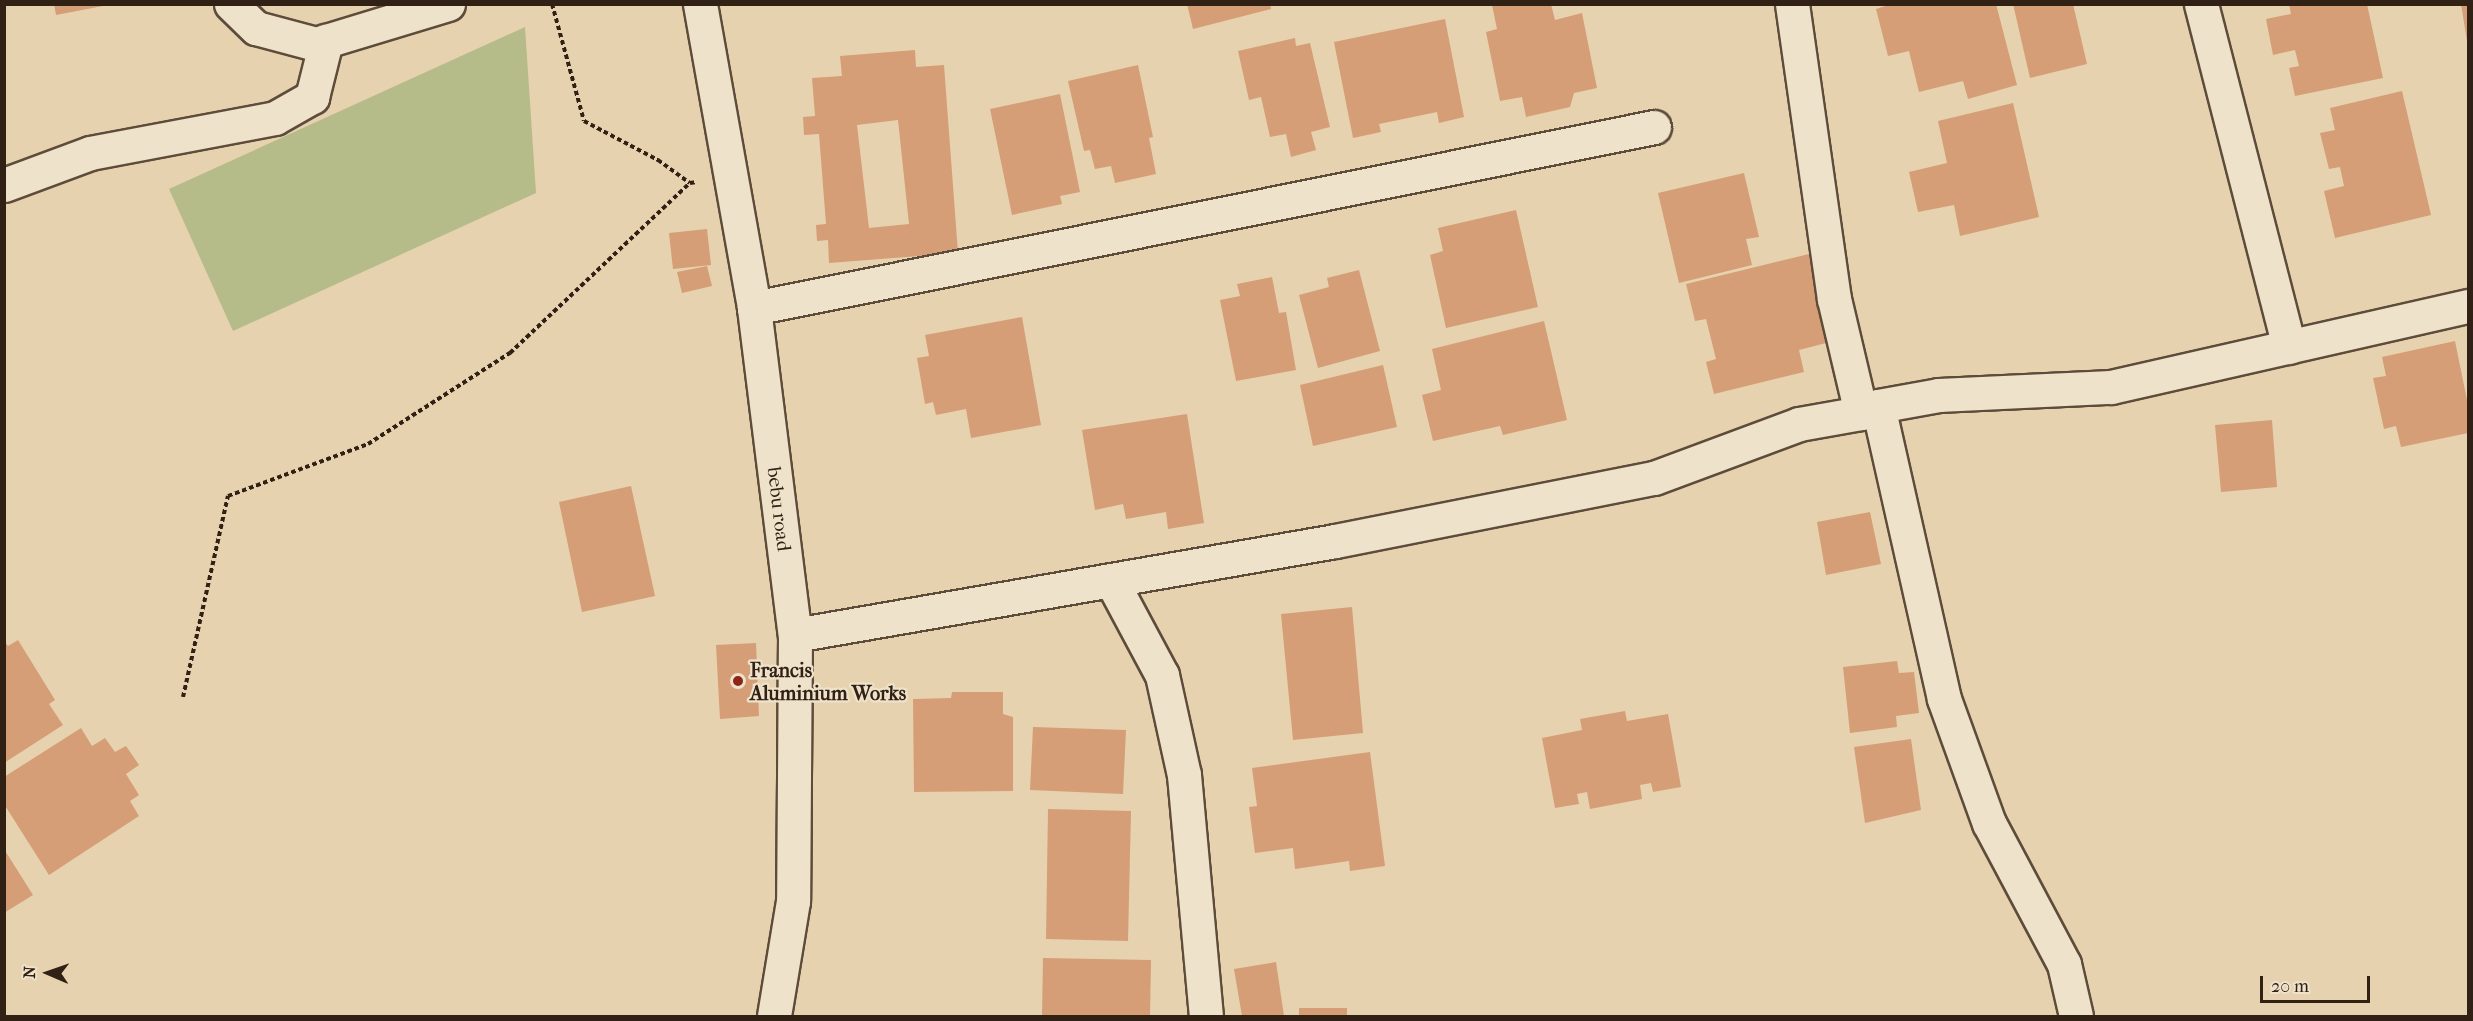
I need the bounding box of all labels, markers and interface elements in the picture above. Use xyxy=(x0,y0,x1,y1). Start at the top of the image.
street label: bebu road xyxy=(762,465,796,553)
place label: Francis Aluminium Works xyxy=(750,658,906,705)
marker: Francis Aluminium Works xyxy=(731,674,745,688)
north arrow xyxy=(18,943,78,1003)
scale bar xyxy=(2263,964,2372,1002)
text: N xyxy=(20,966,39,979)
text: 20 m xyxy=(2271,976,2309,997)

